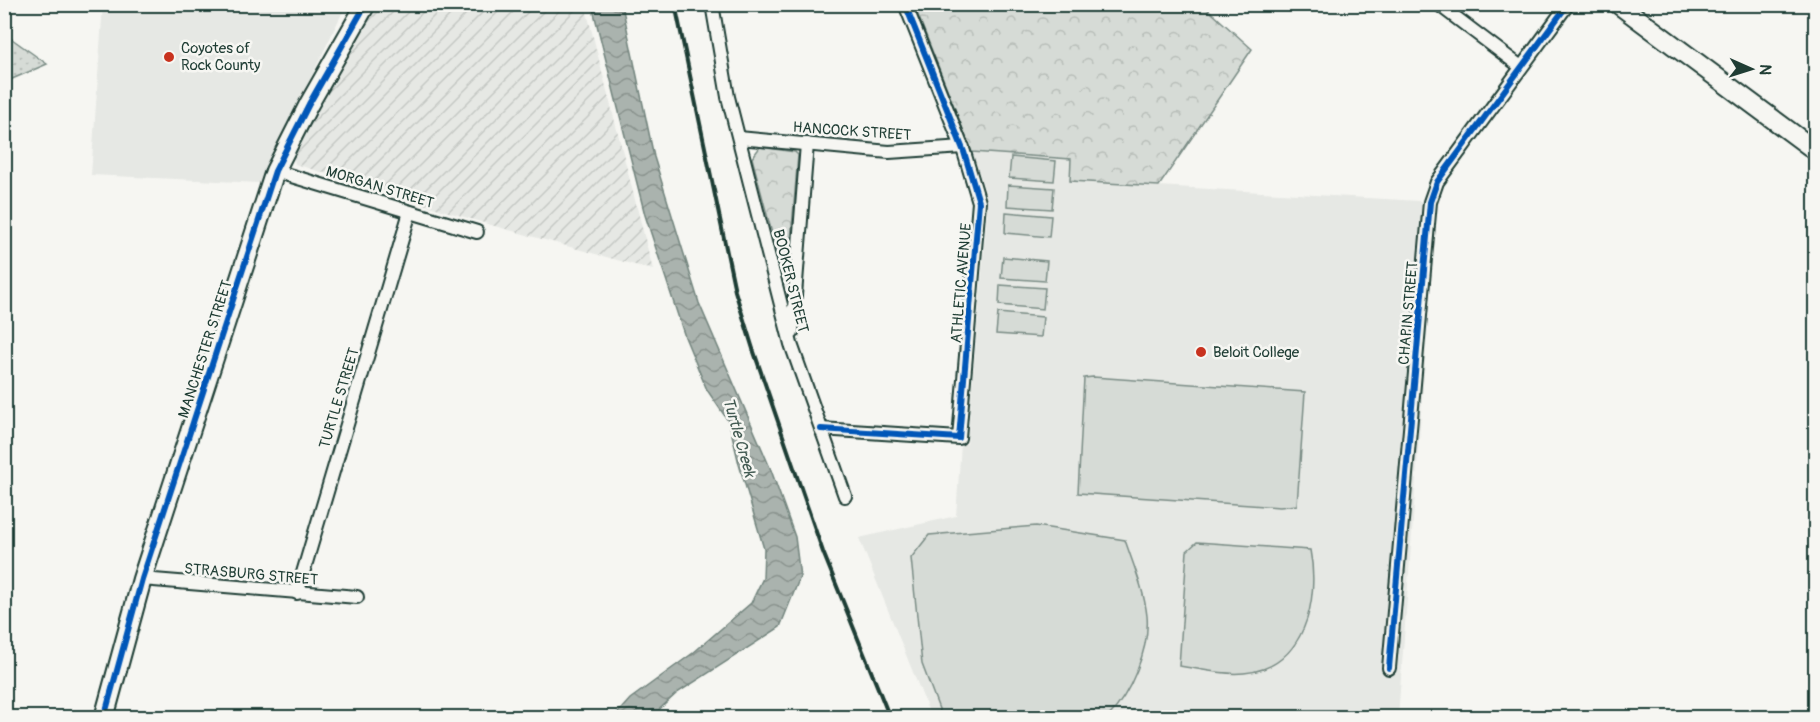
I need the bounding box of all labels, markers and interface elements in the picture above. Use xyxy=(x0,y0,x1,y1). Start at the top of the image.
place label: Coyotes of Rock County xyxy=(181,39,261,75)
north arrow xyxy=(1721,39,1781,99)
marker: Coyotes of Rock County xyxy=(162,50,176,64)
text: N xyxy=(1755,64,1775,76)
street label: HANCOCK STREET xyxy=(792,118,912,145)
street label: MORGAN STREET xyxy=(324,162,436,213)
street label: ATHLETIC AVENUE xyxy=(947,222,976,344)
street label: BOOKER STREET xyxy=(768,227,813,335)
street label: CHAPIN STREET xyxy=(1394,260,1422,366)
street label: MANCHESTER STREET xyxy=(174,278,237,420)
place label: Beloit College xyxy=(1213,343,1300,362)
street label: TURTLE STREET xyxy=(315,345,364,451)
marker: Beloit College xyxy=(1194,345,1208,359)
water label: Turtle Creek xyxy=(718,395,760,480)
street label: STRASBURG STREET xyxy=(183,559,319,590)

